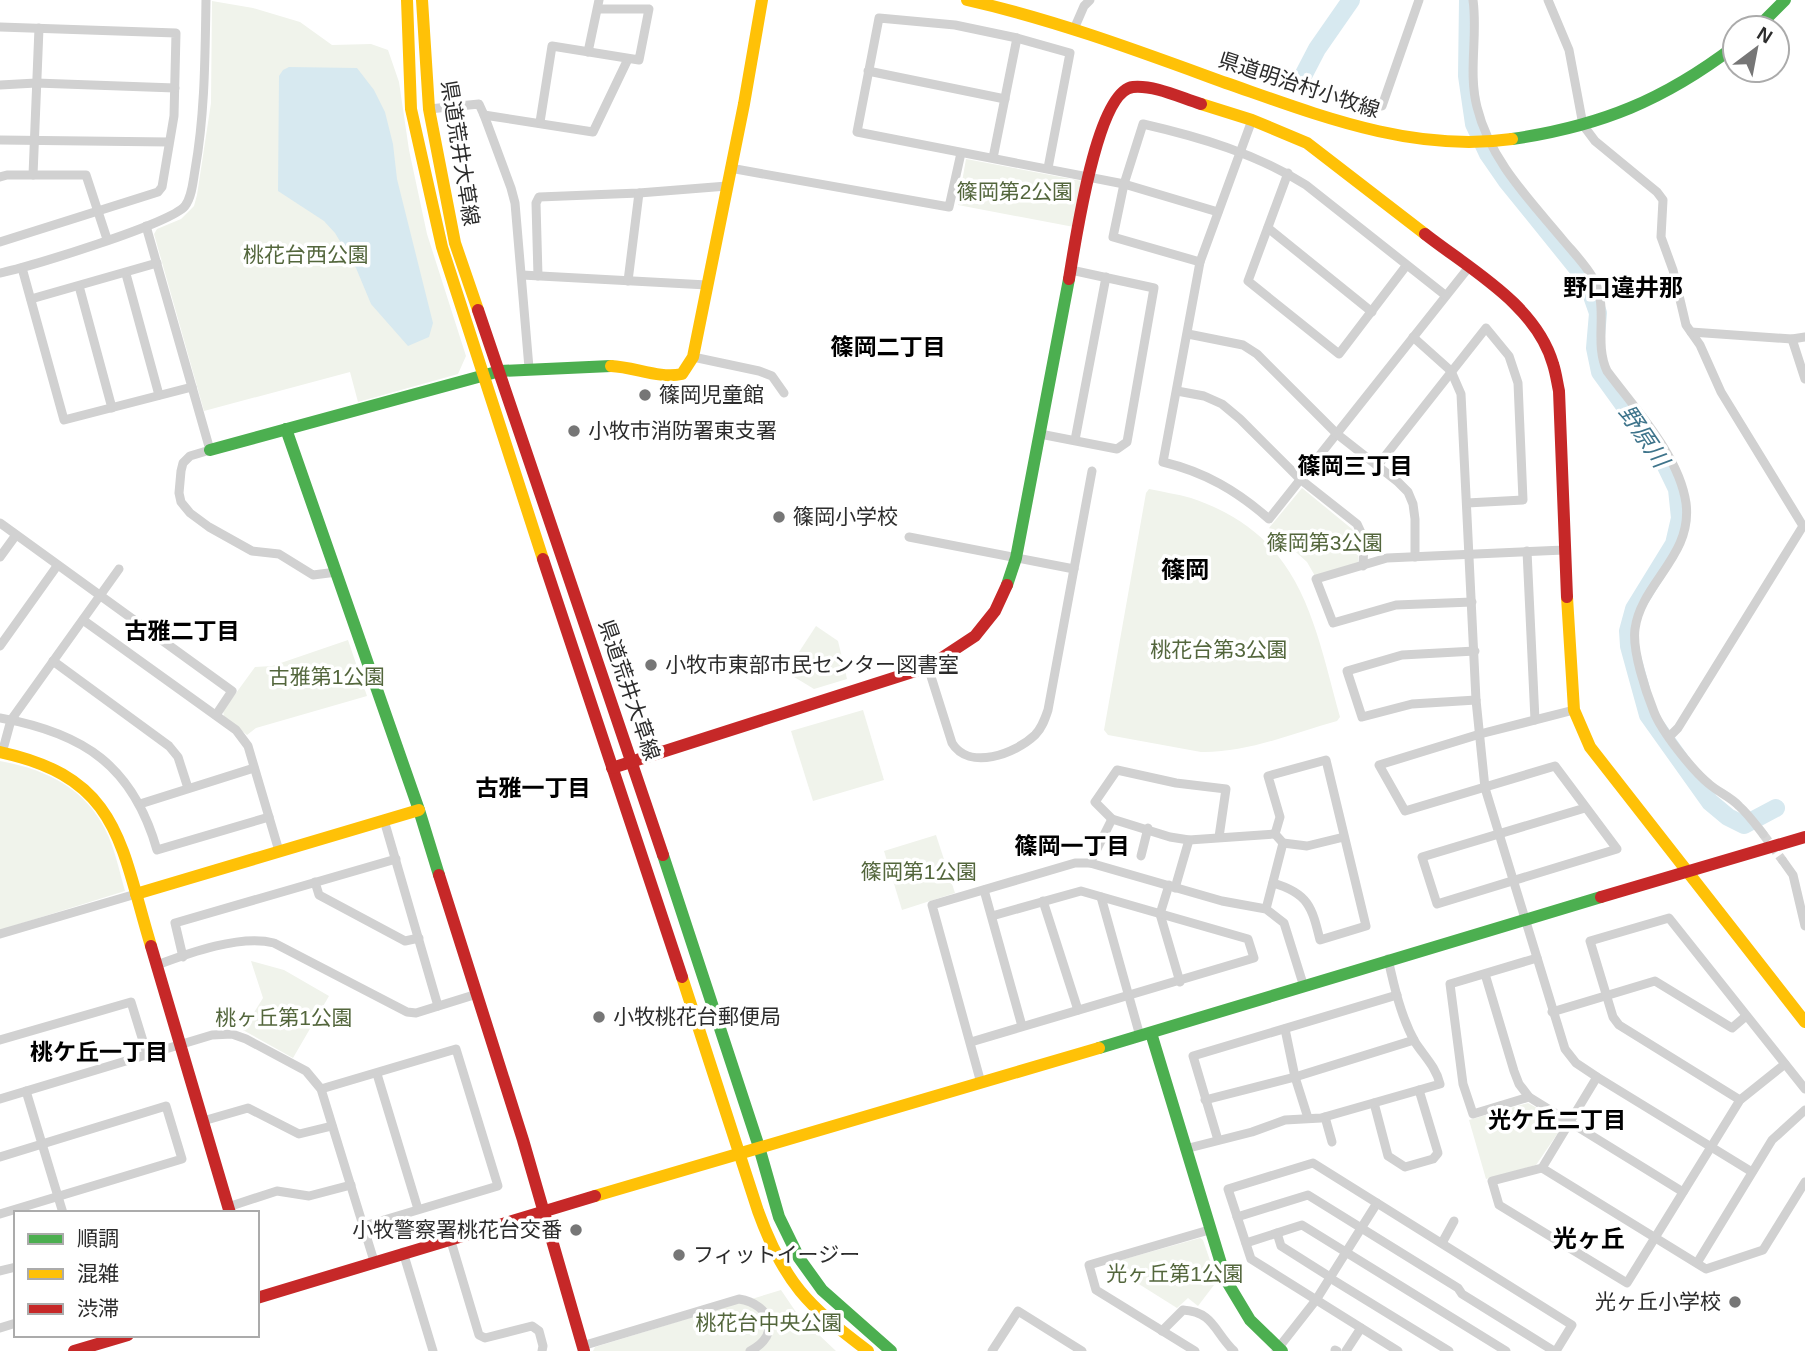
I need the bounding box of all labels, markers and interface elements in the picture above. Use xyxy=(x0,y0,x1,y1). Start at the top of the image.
north arrow xyxy=(1721,14,1791,84)
text: N xyxy=(1753,22,1776,48)
street label: 県道明治村小牧線 xyxy=(1216,48,1383,121)
street label: 県道荒井大草線 xyxy=(438,79,483,227)
park label: 篠岡第2公園 xyxy=(957,180,1073,203)
park label: 桃花台西公園 xyxy=(243,243,369,266)
district label: 野口違井那 xyxy=(1563,274,1683,301)
district label: 篠岡二丁目 xyxy=(831,334,946,360)
place label: 篠岡児童館 xyxy=(659,383,764,406)
marker: 篠岡児童館 xyxy=(637,387,653,403)
water label: 野原川 xyxy=(1614,400,1676,474)
place label: 小牧市消防署東支署 xyxy=(588,419,777,442)
marker: 小牧市消防署東支署 xyxy=(566,423,582,439)
district label: 篠岡三丁目 xyxy=(1298,453,1413,479)
place label: 篠岡小学校 xyxy=(793,505,898,528)
marker: 篠岡小学校 xyxy=(771,509,787,525)
park label: 篠岡第3公園 xyxy=(1267,531,1383,554)
district label: 篠岡 xyxy=(1161,556,1209,583)
street label: 県道荒井大草線 xyxy=(595,617,664,763)
district label: 古雅二丁目 xyxy=(125,618,240,644)
park label: 桃花台第3公園 xyxy=(1150,638,1288,661)
place label: 小牧市東部市民センター図書室 xyxy=(665,653,959,676)
marker: 小牧市東部市民センター図書室 xyxy=(643,657,659,673)
park label: 古雅第1公園 xyxy=(269,665,385,688)
district label: 古雅一丁目 xyxy=(476,775,591,801)
district label: 篠岡一丁目 xyxy=(1015,833,1130,859)
park label: 篠岡第1公園 xyxy=(861,860,977,883)
place label: 小牧桃花台郵便局 xyxy=(613,1005,781,1028)
park label: 桃ヶ丘第1公園 xyxy=(215,1006,353,1029)
marker: 小牧桃花台郵便局 xyxy=(591,1009,607,1025)
district label: 桃ケ丘一丁目 xyxy=(30,1039,168,1065)
district label: 光ケ丘二丁目 xyxy=(1488,1107,1626,1133)
legend xyxy=(14,1211,259,1337)
place label: 小牧警察署桃花台交番 xyxy=(352,1218,562,1241)
marker: 小牧警察署桃花台交番 xyxy=(568,1222,584,1238)
district label: 光ヶ丘 xyxy=(1553,1225,1625,1252)
text: 順調 xyxy=(77,1227,119,1250)
place label: フィットイージー xyxy=(693,1243,860,1266)
marker: フィットイージー xyxy=(671,1247,687,1263)
text: 混雑 xyxy=(77,1262,119,1285)
park label: 光ヶ丘第1公園 xyxy=(1106,1262,1244,1285)
place label: 光ヶ丘小学校 xyxy=(1595,1290,1721,1313)
marker: 光ヶ丘小学校 xyxy=(1727,1294,1743,1310)
text: 渋滞 xyxy=(77,1297,119,1320)
park label: 桃花台中央公園 xyxy=(696,1311,843,1334)

